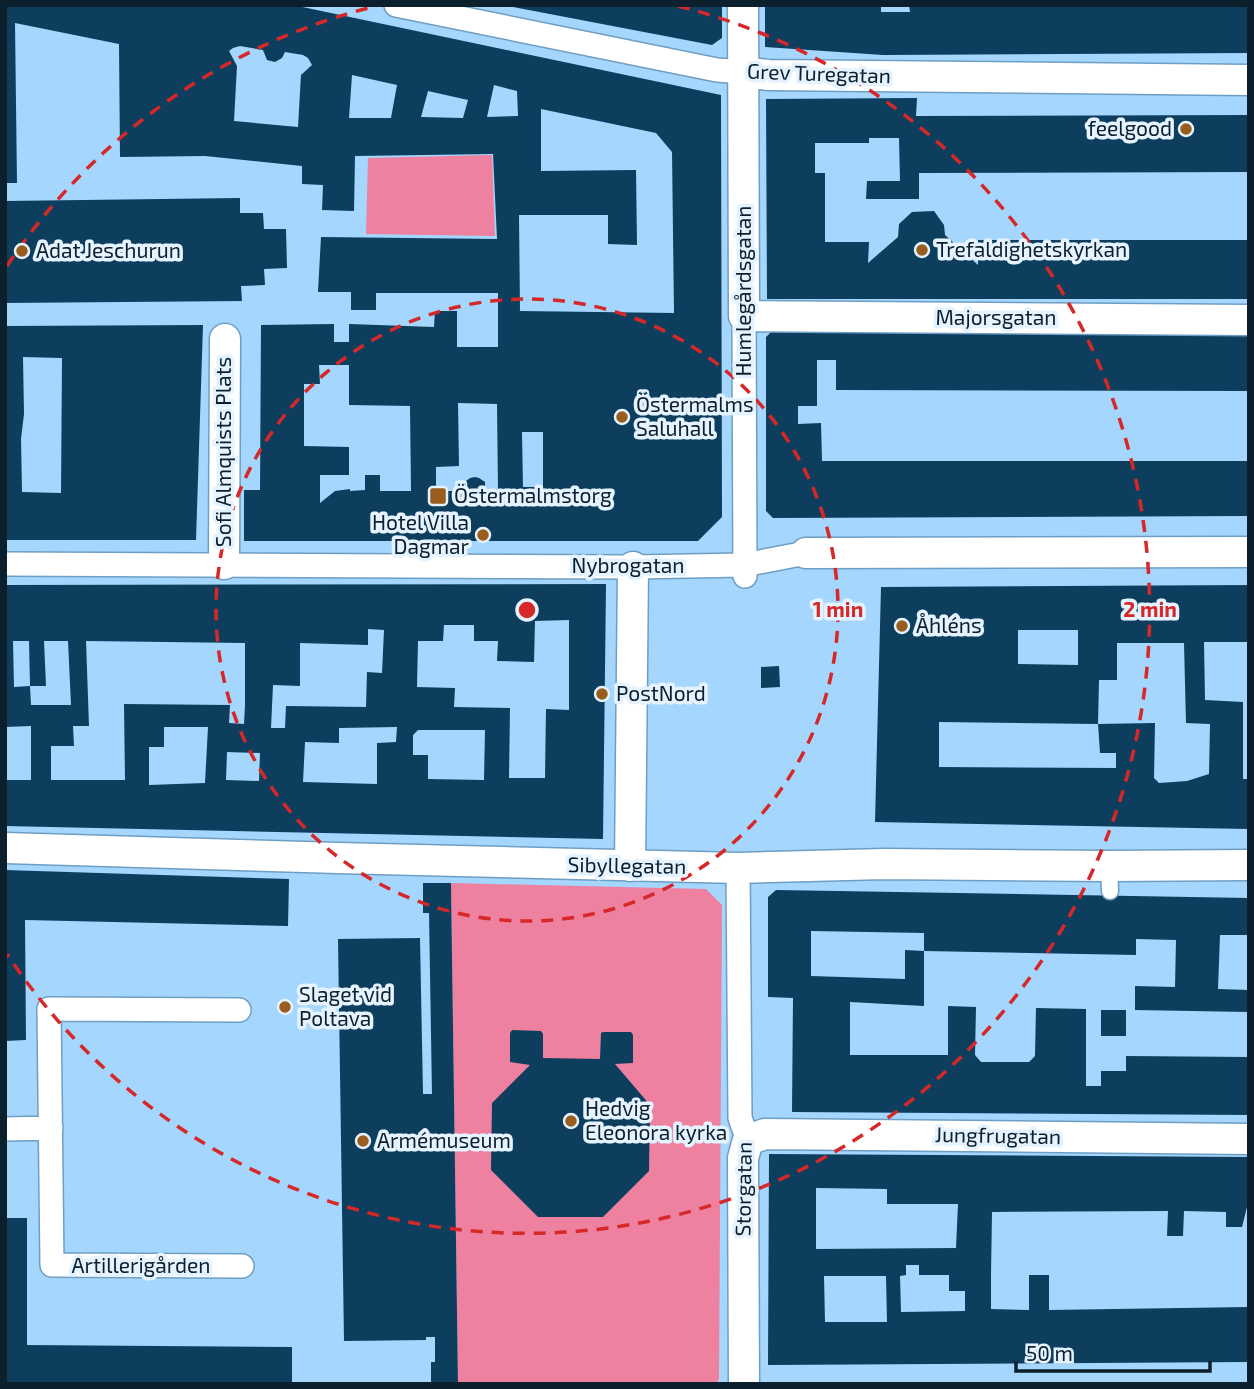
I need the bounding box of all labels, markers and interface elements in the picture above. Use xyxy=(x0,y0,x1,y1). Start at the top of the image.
street label: Grev Turegatan xyxy=(747,57,891,88)
place label: feelgood xyxy=(1088,115,1172,140)
marker: feelgood xyxy=(1178,121,1194,137)
street label: Humlegårdsgatan xyxy=(730,206,755,376)
place label: Trefaldighetskyrkan xyxy=(936,236,1127,261)
place label: Adat Jeschurun xyxy=(36,237,181,262)
marker: Trefaldighetskyrkan xyxy=(914,242,930,258)
marker: Adat Jeschurun xyxy=(14,243,30,259)
street label: Majorsgatan xyxy=(935,304,1057,330)
street label: Sofi Almquists Plats xyxy=(210,357,235,547)
place label: Östermalms Saluhall xyxy=(636,391,754,440)
marker: Östermalms Saluhall xyxy=(614,409,630,425)
place label: Östermalmstorg xyxy=(454,482,612,507)
marker: Östermalmstorg xyxy=(428,486,448,506)
place label: Hotel Villa Dagmar xyxy=(372,509,470,558)
marker: Hotel Villa Dagmar xyxy=(475,527,491,543)
street label: Nybrogatan xyxy=(572,552,684,577)
text: 1 min xyxy=(813,596,863,621)
text: 2 min xyxy=(1123,596,1177,621)
centre of rings xyxy=(515,598,539,622)
place label: Åhléns xyxy=(916,612,982,637)
marker: Åhléns xyxy=(894,618,910,634)
place label: PostNord xyxy=(616,680,706,705)
marker: PostNord xyxy=(594,686,610,702)
street label: Sibyllegatan xyxy=(568,851,687,878)
place label: Slaget vid Poltava xyxy=(299,981,392,1030)
marker: Slaget vid Poltava xyxy=(277,999,293,1015)
place label: Hedvig Eleonora kyrka xyxy=(585,1095,727,1144)
marker: Hedvig Eleonora kyrka xyxy=(563,1113,579,1129)
street label: Jungfrugatan xyxy=(935,1121,1061,1148)
place label: Armémuseum xyxy=(377,1127,511,1152)
marker: Armémuseum xyxy=(355,1133,371,1149)
street label: Storgatan xyxy=(729,1141,756,1237)
street label: Artillerigården xyxy=(72,1252,210,1277)
scale bar xyxy=(1016,1330,1210,1374)
text: 50 m xyxy=(1026,1340,1073,1365)

